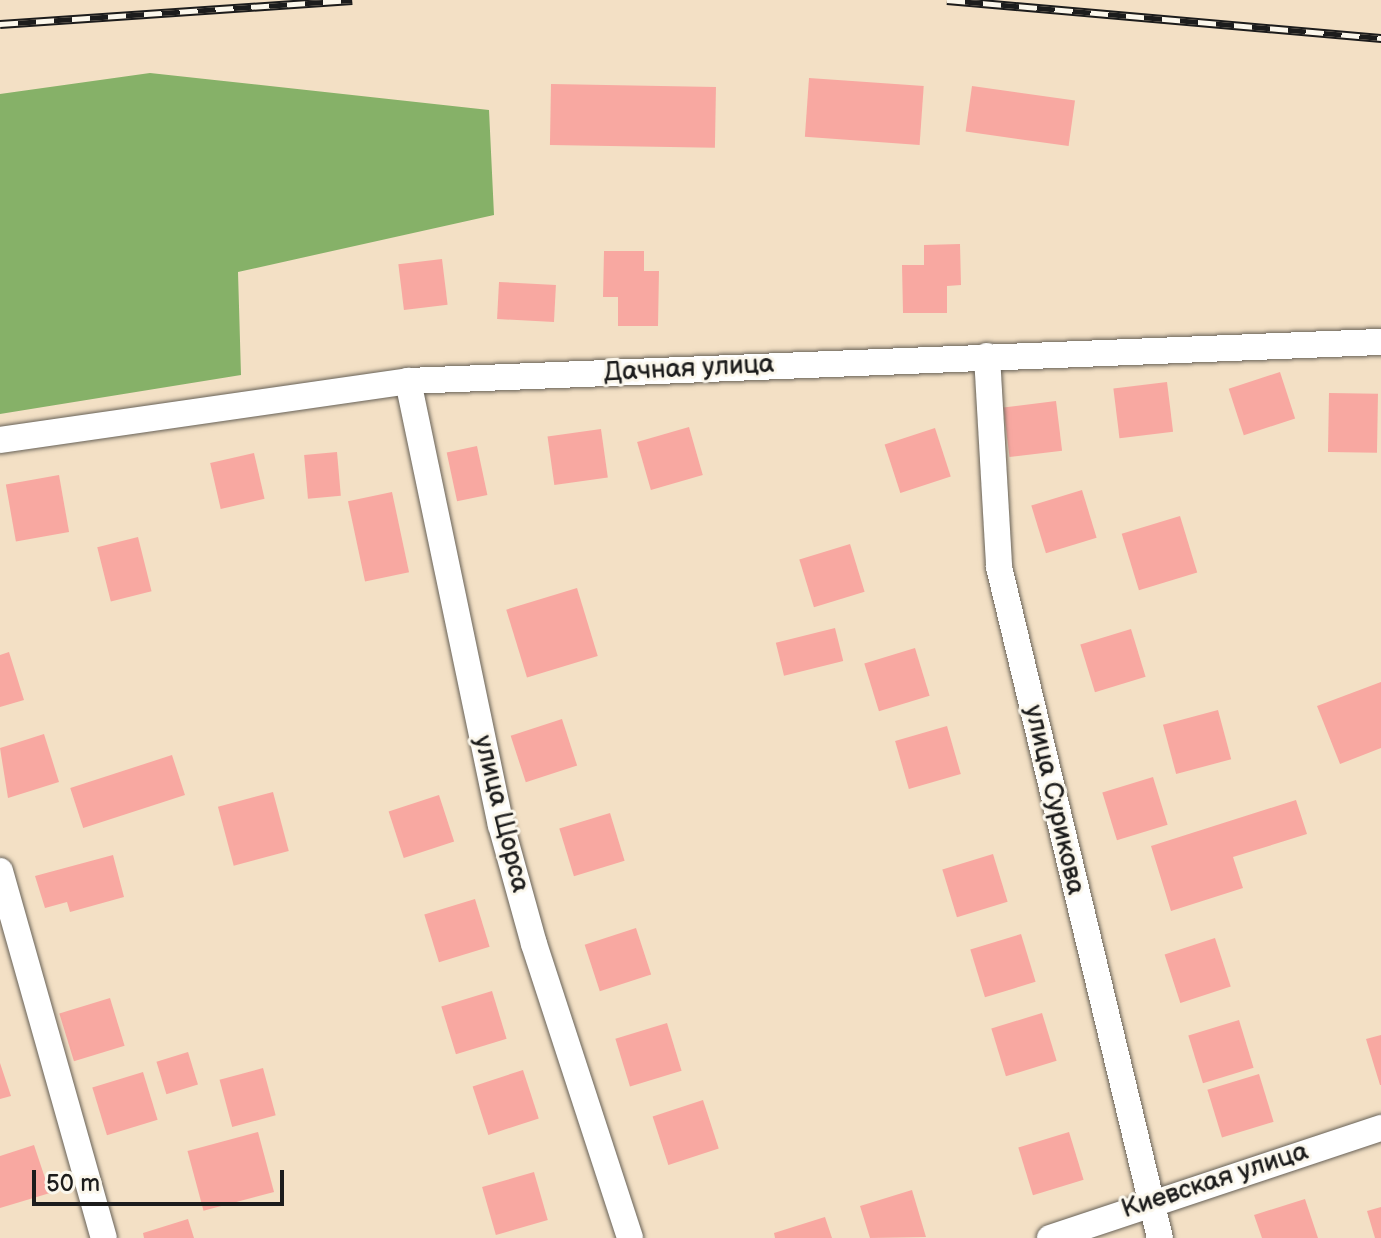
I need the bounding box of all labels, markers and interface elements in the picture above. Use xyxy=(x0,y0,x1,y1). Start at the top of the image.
street label: Дачная улица xyxy=(603,349,775,389)
street label: улица Сурикова xyxy=(1017,702,1091,898)
street label: улица Щорса xyxy=(466,732,536,896)
street label: Киевская улица xyxy=(1118,1136,1312,1226)
scale bar xyxy=(36,1154,288,1204)
text: 50 m xyxy=(46,1169,100,1198)

